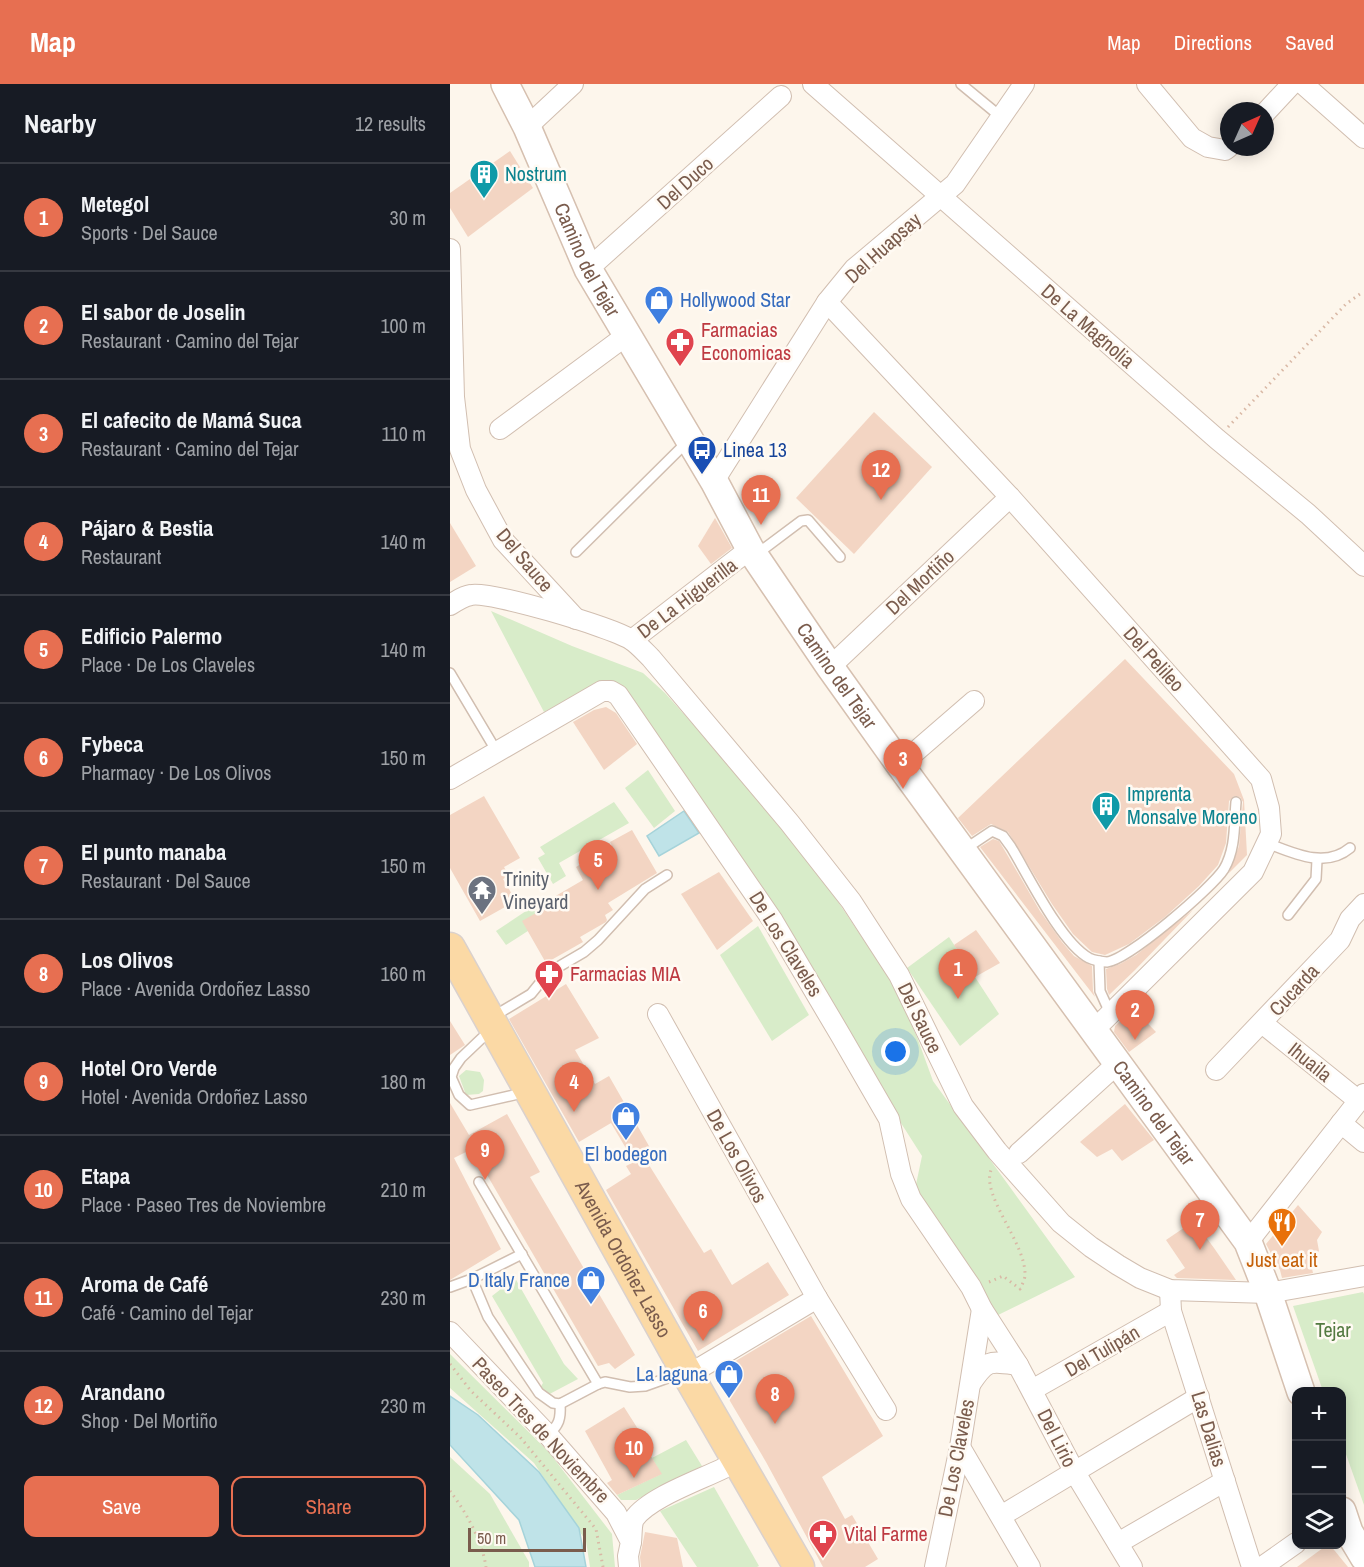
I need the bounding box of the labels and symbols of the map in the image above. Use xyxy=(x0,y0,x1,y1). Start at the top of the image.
north arrow xyxy=(1220,102,1274,156)
street label: Del Duco xyxy=(651,150,719,215)
building icon: Nostrum xyxy=(468,158,500,200)
place label: Nostrum xyxy=(505,160,567,187)
street label: Camino del Tejar xyxy=(548,198,627,322)
street label: Del Huapsay xyxy=(839,206,927,289)
street label: De La Magnolia xyxy=(1036,277,1141,374)
shop icon: Hollywood Star xyxy=(643,284,675,326)
place label: Hollywood Star xyxy=(680,286,791,313)
place label: Farmacias Economicas xyxy=(701,316,791,366)
pharmacy icon: Farmacias Economicas xyxy=(664,326,696,368)
bus stop icon: Linea 13 xyxy=(686,434,718,476)
place label: Linea 13 xyxy=(723,436,787,463)
pin: 12 xyxy=(862,450,900,500)
pin: 11 xyxy=(742,476,780,525)
street label: Del Sauce xyxy=(491,522,560,597)
street label: Del Mortiño xyxy=(879,543,960,620)
street label: De La Higuerilla xyxy=(631,551,742,644)
street label: Camino del Tejar xyxy=(791,617,884,734)
street label: Del Pelileo xyxy=(1118,620,1191,697)
pin: 3 xyxy=(884,740,922,789)
place label: Imprenta Monsalve Moreno xyxy=(1127,780,1257,830)
building icon: Imprenta Monsalve Moreno xyxy=(1090,790,1122,832)
pin: 5 xyxy=(578,840,618,890)
place label: Trinity Vineyard xyxy=(503,865,568,915)
temple icon: Trinity Vineyard xyxy=(466,874,498,916)
street label: De Los Claveles xyxy=(743,886,830,1002)
pin: 1 xyxy=(938,950,978,999)
pharmacy icon: Farmacias MIA xyxy=(533,958,565,1000)
street label: Cucarda xyxy=(1263,958,1325,1022)
place label: Farmacias MIA xyxy=(570,960,680,987)
street label: Del Sauce xyxy=(892,978,949,1058)
pin: 2 xyxy=(1116,990,1154,1040)
street label: Ihuaila xyxy=(1283,1036,1338,1088)
your location xyxy=(881,1037,910,1066)
street label: Camino del Tejar xyxy=(1107,1055,1202,1171)
pin: 4 xyxy=(554,1062,594,1112)
shop icon: El bodegon xyxy=(610,1100,642,1142)
street label: De Los Olivos xyxy=(701,1104,774,1207)
pin: 9 xyxy=(465,1130,504,1180)
place label: El bodegon xyxy=(585,1140,667,1167)
street label: Avenida Ordoñez Lasso xyxy=(569,1174,678,1342)
pin: 7 xyxy=(1180,1200,1220,1250)
restaurant icon: Just eat it xyxy=(1266,1206,1298,1248)
place label: Just eat it xyxy=(1246,1246,1318,1273)
shop icon: D Italy France xyxy=(575,1264,607,1306)
place label: D Italy France xyxy=(468,1266,570,1293)
pin: 6 xyxy=(684,1292,722,1341)
park label: Tejar xyxy=(1315,1316,1351,1343)
street label: Del Tulipán xyxy=(1059,1318,1144,1383)
street label: Paseo Tres de Noviembre xyxy=(467,1351,616,1509)
shop icon: La laguna xyxy=(713,1358,745,1400)
place label: La laguna xyxy=(636,1360,708,1387)
pin: 8 xyxy=(756,1374,794,1424)
street label: Las Dalias xyxy=(1185,1388,1234,1470)
street label: De Los Claveles xyxy=(931,1397,980,1519)
street label: Del Lirio xyxy=(1031,1404,1084,1472)
pin: 10 xyxy=(614,1428,654,1478)
pharmacy icon: Vital Farme xyxy=(807,1518,839,1560)
place label: Vital Farme xyxy=(844,1520,928,1547)
scale bar xyxy=(468,1525,586,1552)

